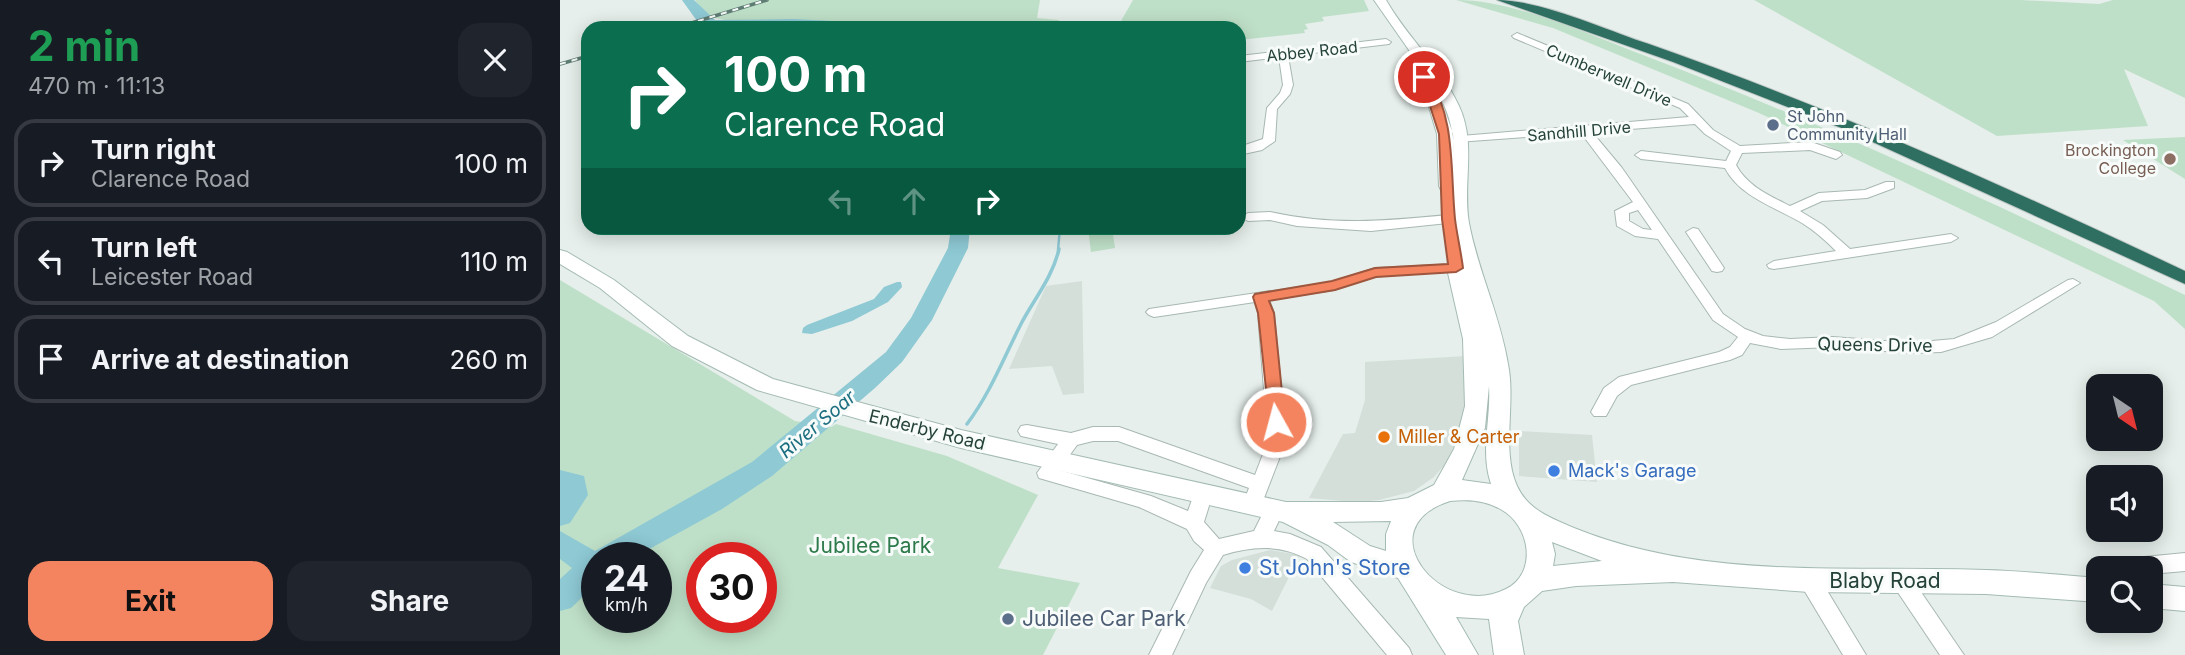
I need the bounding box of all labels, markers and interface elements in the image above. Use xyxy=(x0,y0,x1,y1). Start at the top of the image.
text: 2 min xyxy=(28,20,140,71)
button: close xyxy=(458,23,532,97)
street label: Abbey Road xyxy=(1265,36,1359,66)
street label: Cumberwell Drive xyxy=(1543,40,1675,110)
text: 100 m xyxy=(724,45,868,104)
pin xyxy=(1394,47,1454,107)
icon: right xyxy=(609,49,700,140)
icon: arrive xyxy=(1405,58,1443,96)
text: 470 m · 11:13 xyxy=(28,72,165,100)
text: Clarence Road xyxy=(724,105,945,144)
place label: St John Community Hall xyxy=(1787,106,1907,144)
street label: Sandhill Drive xyxy=(1526,117,1632,145)
marker: St John Community Hall xyxy=(1765,117,1781,133)
text: Turn right xyxy=(91,134,216,165)
place label: Brockington College xyxy=(2065,140,2156,178)
icon: right xyxy=(32,144,70,182)
text: 100 m xyxy=(455,148,528,179)
marker: Brockington College xyxy=(2162,151,2178,167)
text: Clarence Road xyxy=(91,165,250,193)
icon: left xyxy=(822,182,860,220)
icon: ahead xyxy=(895,182,933,220)
icon: right xyxy=(968,182,1006,220)
text: Turn left xyxy=(91,232,197,263)
icon: left xyxy=(32,242,70,280)
text: 110 m xyxy=(460,246,528,277)
text: Leicester Road xyxy=(91,263,253,291)
street label: Queens Drive xyxy=(1817,333,1933,356)
icon: arrive xyxy=(32,340,70,378)
text: Arrive at destination xyxy=(91,344,350,375)
text: 260 m xyxy=(450,344,528,375)
north arrow xyxy=(2086,374,2163,452)
map controls xyxy=(2086,374,2163,633)
water label: River Soar xyxy=(774,385,861,463)
position arrow xyxy=(1239,385,1313,459)
street label: Enderby Road xyxy=(867,405,988,454)
place label: Miller & Carter xyxy=(1398,426,1520,447)
marker: Miller & Carter xyxy=(1376,429,1392,445)
place label: Mack's Garage xyxy=(1568,460,1696,481)
marker: Mack's Garage xyxy=(1546,463,1562,479)
button: sound xyxy=(2086,465,2163,542)
park label: Jubilee Park xyxy=(809,533,932,558)
speed limit sign: 30 xyxy=(686,542,777,633)
place label: St John's Store xyxy=(1259,555,1410,580)
button: search xyxy=(2086,556,2163,633)
text: 24 xyxy=(604,557,649,599)
marker: St John's Store xyxy=(1237,560,1253,576)
button: Exit xyxy=(28,561,273,641)
button: Share xyxy=(287,561,532,641)
street label: Blaby Road xyxy=(1829,568,1941,593)
text: km/h xyxy=(605,594,648,615)
place label: Jubilee Car Park xyxy=(1022,606,1186,631)
marker: Jubilee Car Park xyxy=(1000,611,1016,627)

